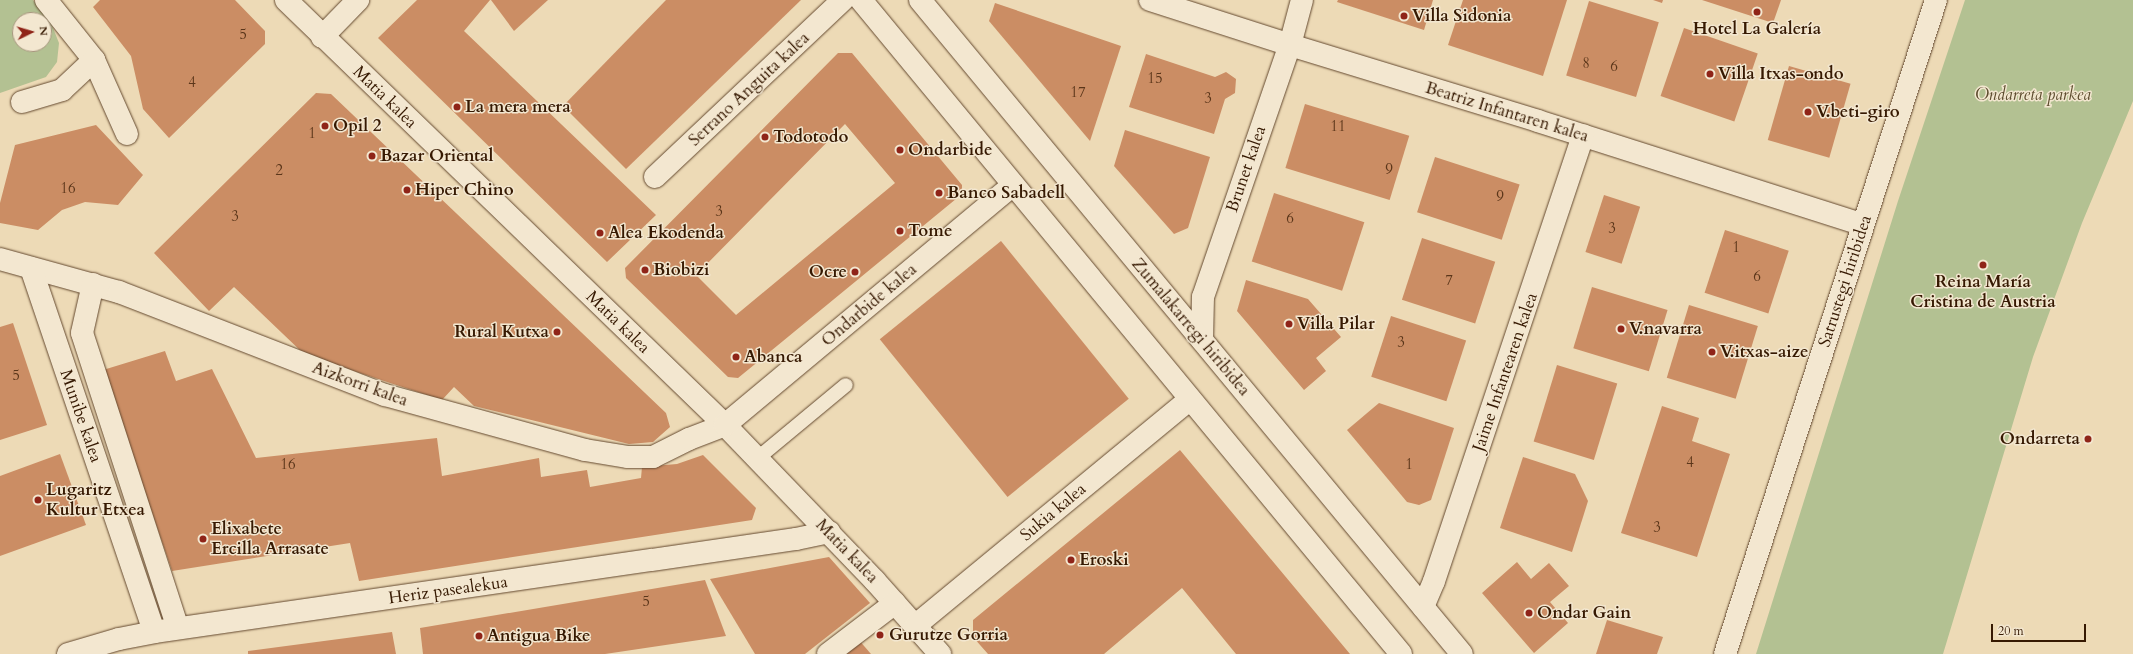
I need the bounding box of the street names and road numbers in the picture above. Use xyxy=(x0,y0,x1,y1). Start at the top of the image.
street label: Serrano Anguita kalea xyxy=(684,28,814,150)
street label: Matia kalea xyxy=(349,61,421,133)
street label: Beatriz Infantaren kalea xyxy=(1423,77,1591,147)
street label: Brunet kalea xyxy=(1222,123,1270,215)
street label: Satrustegi hiribidea xyxy=(1814,212,1876,350)
street label: Zumalakarregi hiribidea xyxy=(1127,254,1255,400)
street label: Ondarbide kalea xyxy=(817,259,921,351)
street label: Matia kalea xyxy=(582,286,654,358)
street label: Jaime Infantearen kalea xyxy=(1468,290,1542,454)
street label: Aizkorri kalea xyxy=(309,357,411,411)
street label: Munibe kalea xyxy=(56,367,106,465)
street label: Sukia kalea xyxy=(1016,479,1090,545)
street label: Matia kalea xyxy=(811,515,883,587)
street label: Heriz pasealekua xyxy=(387,572,509,608)

